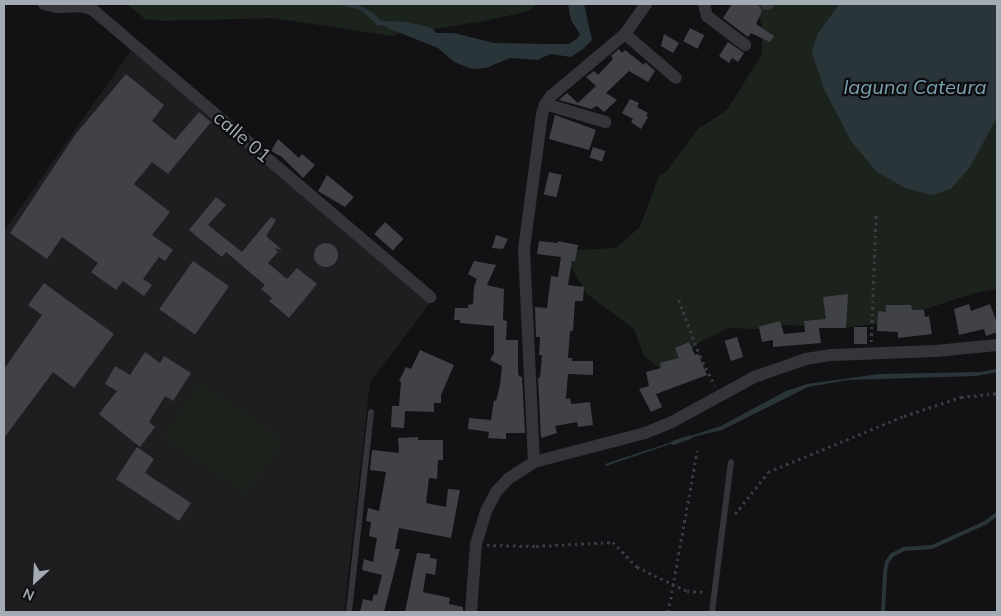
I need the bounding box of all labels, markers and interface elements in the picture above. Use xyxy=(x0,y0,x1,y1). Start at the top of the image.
water label: laguna Cateura xyxy=(843,74,987,98)
street label: calle 01 xyxy=(209,106,275,168)
north arrow xyxy=(10,556,60,606)
text: N xyxy=(20,584,37,605)

